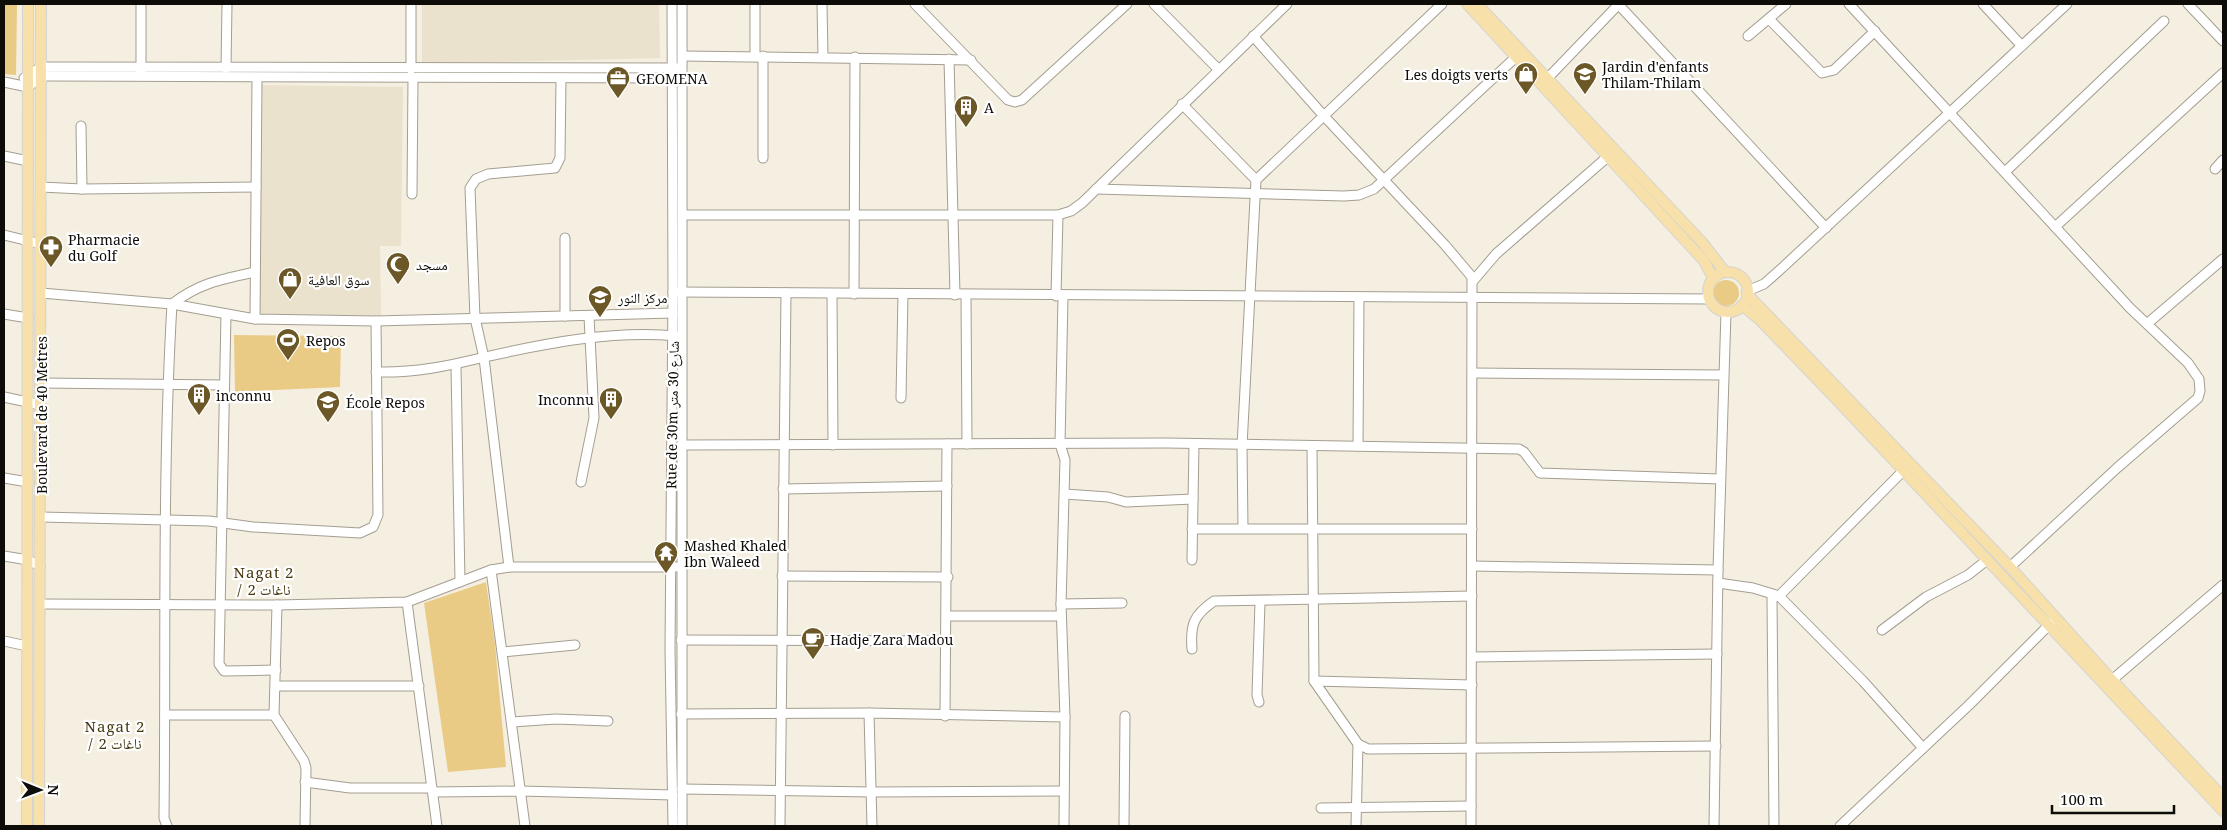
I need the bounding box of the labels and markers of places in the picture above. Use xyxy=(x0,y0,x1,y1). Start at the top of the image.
place label: Jardin d'enfants Thilam-Thilam xyxy=(1601,57,1708,92)
shop icon: Les doigts verts xyxy=(1513,61,1539,95)
school or university icon: Jardin d'enfants Thilam-Thilam xyxy=(1572,61,1598,95)
office icon: GEOMENA xyxy=(605,65,631,99)
place label: Les doigts verts xyxy=(1405,65,1508,84)
place label: GEOMENA xyxy=(636,69,708,88)
building icon: A xyxy=(953,94,979,128)
place label: A xyxy=(984,98,994,117)
place label: Pharmacie du Golf xyxy=(68,230,140,265)
pharmacy icon: Pharmacie du Golf xyxy=(38,234,64,268)
mosque icon: مسجد xyxy=(385,251,411,285)
place label: مسجد xyxy=(416,255,448,274)
shop icon: سوق العافية xyxy=(277,266,303,300)
place label: سوق العافية xyxy=(308,270,369,289)
school or university icon: مركز النور xyxy=(587,284,613,318)
place label: مركز النور xyxy=(617,288,668,307)
sports icon: Repos xyxy=(275,327,301,361)
place label: Repos xyxy=(306,331,346,350)
building icon: inconnu xyxy=(186,382,212,416)
place label: inconnu xyxy=(216,386,272,405)
building icon: Inconnu xyxy=(598,386,624,420)
school or university icon: École Repos xyxy=(315,389,341,423)
place label: Inconnu xyxy=(538,390,594,409)
place label: École Repos xyxy=(346,393,425,412)
place label: Mashed Khaled Ibn Waleed xyxy=(684,536,787,571)
temple icon: Mashed Khaled Ibn Waleed xyxy=(653,540,679,574)
cafe icon: Hadje Zara Madou xyxy=(800,626,826,660)
place label: Hadje Zara Madou xyxy=(830,630,954,649)

